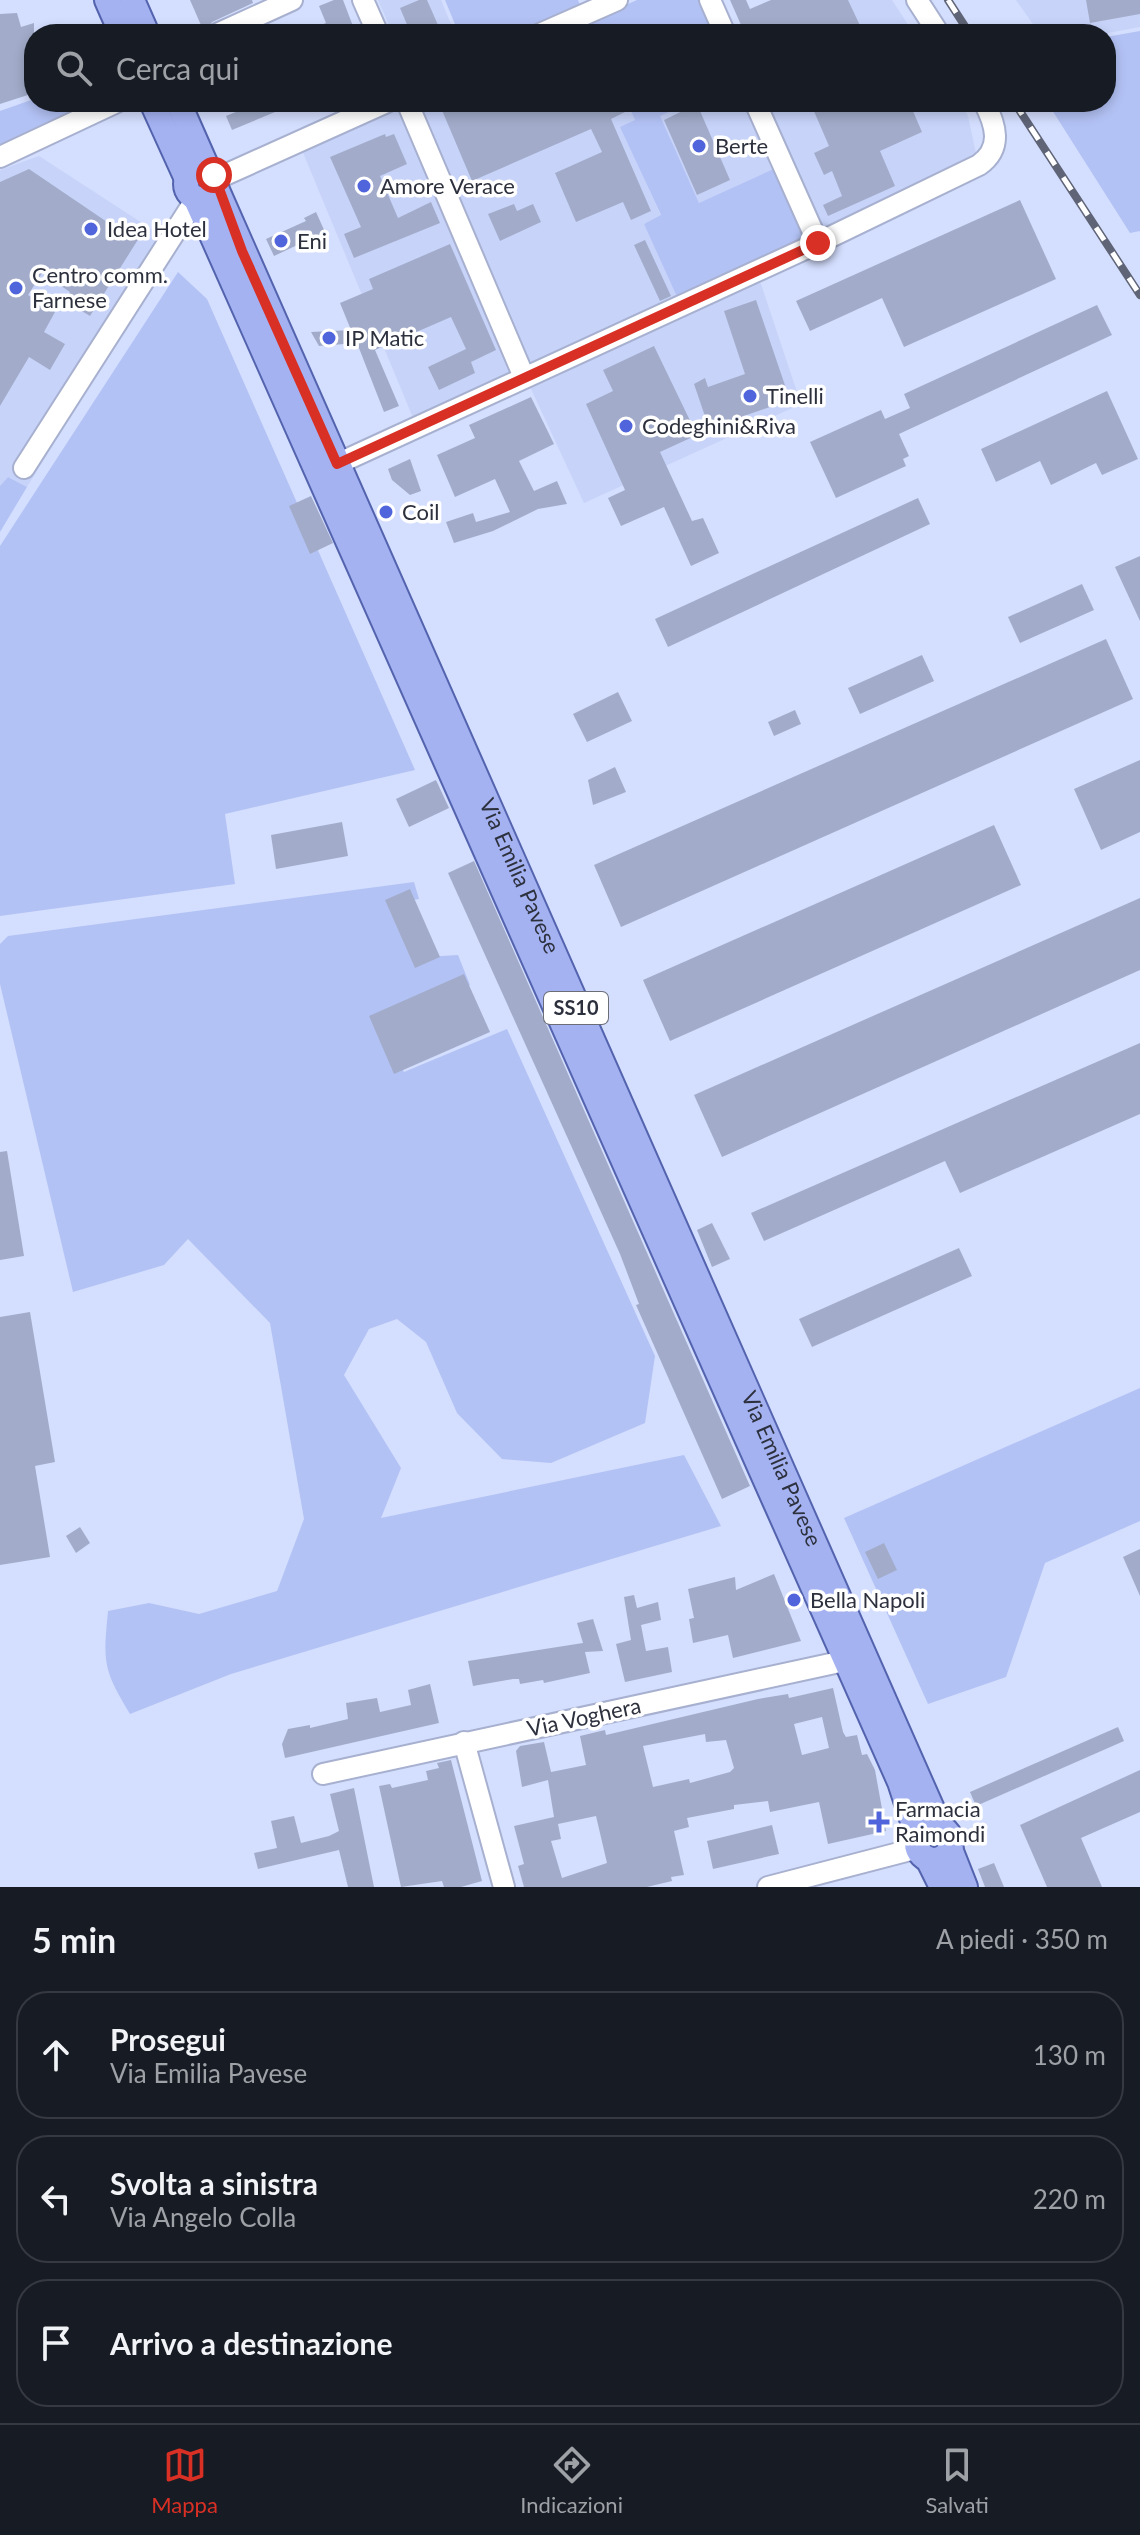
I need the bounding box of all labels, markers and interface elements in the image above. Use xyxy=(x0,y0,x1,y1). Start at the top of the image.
search box xyxy=(24,24,1116,112)
icon: search xyxy=(52,46,96,90)
text: Cerca qui xyxy=(116,50,240,86)
place label: Berte xyxy=(715,132,768,159)
marker: Berte xyxy=(690,137,708,155)
route start xyxy=(196,157,232,193)
place label: Amore Verace xyxy=(380,172,515,199)
marker: Amore Verace xyxy=(355,177,373,195)
place label: Idea Hotel xyxy=(107,215,207,242)
marker: Idea Hotel xyxy=(82,220,100,238)
route end xyxy=(800,225,836,261)
place label: Eni xyxy=(297,227,327,254)
marker: Eni xyxy=(272,232,290,250)
place label: Centro comm. Farnese xyxy=(32,261,168,313)
marker: Centro comm. Farnese xyxy=(7,279,25,297)
place label: IP Matic xyxy=(345,324,424,351)
marker: IP Matic xyxy=(320,329,338,347)
place label: Tinelli xyxy=(766,382,824,409)
marker: Tinelli xyxy=(741,387,759,405)
place label: Codeghini&Riva xyxy=(642,412,796,439)
marker: Codeghini&Riva xyxy=(617,417,635,435)
place label: Coil xyxy=(402,498,439,525)
marker: Coil xyxy=(377,503,395,521)
street label: Via Emilia Pavese xyxy=(474,794,566,958)
road number: SS10 xyxy=(544,992,608,1024)
street label: Via Emilia Pavese xyxy=(736,1387,828,1550)
place label: Bella Napoli xyxy=(810,1586,925,1613)
marker: Bella Napoli xyxy=(785,1591,803,1609)
street label: Via Voghera xyxy=(524,1691,643,1742)
place label: Farmacia Raimondi xyxy=(895,1795,985,1847)
marker: Farmacia Raimondi xyxy=(870,1813,888,1831)
text: 5 min xyxy=(32,1919,116,1960)
text: A piedi · 350 m xyxy=(936,1923,1108,1955)
text: Prosegui xyxy=(110,2021,226,2057)
icon: ahead xyxy=(34,2033,78,2077)
text: 130 m xyxy=(1033,2039,1106,2071)
text: Via Emilia Pavese xyxy=(110,2057,307,2089)
text: Svolta a sinistra xyxy=(110,2165,318,2201)
icon: left xyxy=(34,2177,78,2221)
text: 220 m xyxy=(1033,2183,1106,2215)
text: Via Angelo Colla xyxy=(110,2201,296,2233)
icon: arrive xyxy=(34,2321,78,2365)
text: Arrivo a destinazione xyxy=(110,2325,392,2361)
tab: Mappa xyxy=(151,2443,218,2518)
tab: Indicazioni xyxy=(520,2443,623,2518)
tab: Salvati xyxy=(925,2443,989,2518)

